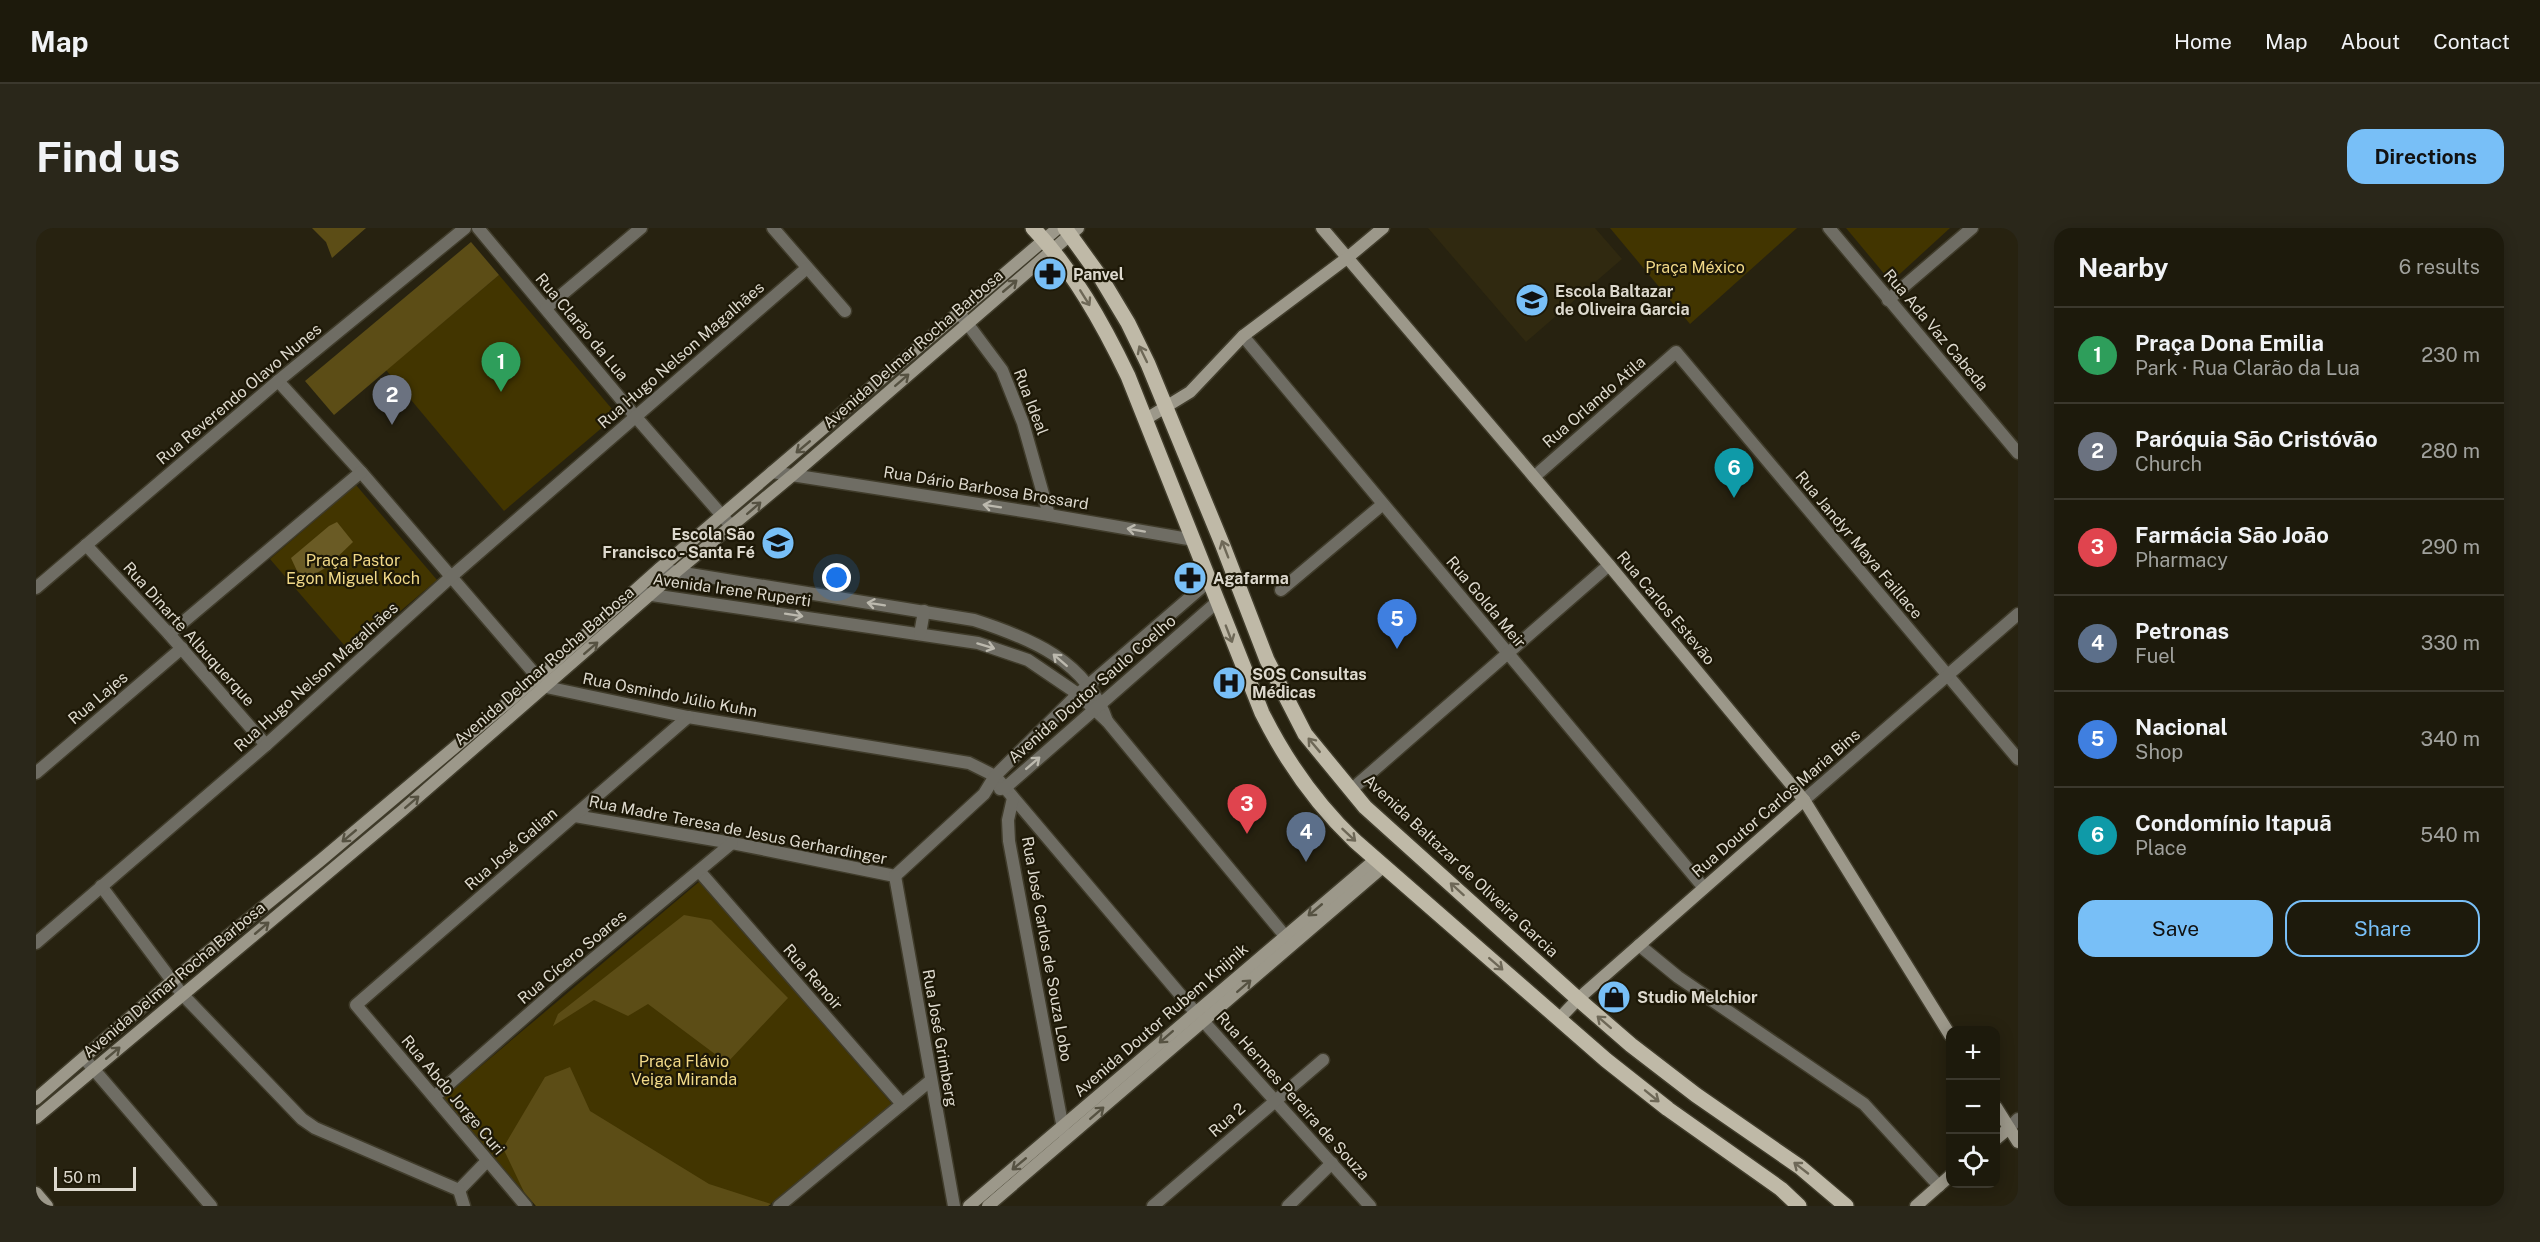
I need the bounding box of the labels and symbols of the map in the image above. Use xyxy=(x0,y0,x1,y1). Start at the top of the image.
pharmacy icon: Panvel xyxy=(1032,256,1068,292)
park label: Praça México xyxy=(1645,258,1745,277)
place label: Panvel xyxy=(1073,265,1124,284)
street label: Rua Ada Vaz Cabeda xyxy=(1880,265,1992,395)
street label: Avenida Delmar Rocha Barbosa xyxy=(819,266,1007,432)
street label: Rua Clarão da Lua xyxy=(532,269,632,385)
street label: Rua Hugo Nelson Magalhães xyxy=(594,278,768,432)
one-way arrow xyxy=(1002,279,1017,293)
school or university icon: Escola Baltazar de Oliveira Garcia xyxy=(1514,282,1550,318)
place label: Escola Baltazar de Oliveira Garcia xyxy=(1555,282,1689,319)
one-way arrow xyxy=(1079,290,1091,306)
street label: Rua Reverendo Olavo Nunes xyxy=(153,319,325,469)
pin: 1 xyxy=(482,342,520,392)
one-way arrow xyxy=(1137,346,1149,364)
street label: Rua Orlando Atila xyxy=(1539,352,1649,452)
street label: Rua Ideal xyxy=(1010,366,1052,438)
one-way arrow xyxy=(894,373,909,387)
pin: 2 xyxy=(372,376,412,425)
one-way arrow xyxy=(795,440,811,453)
pin: 6 xyxy=(1714,448,1754,498)
street label: Rua Dário Barbosa Brossard xyxy=(882,462,1090,514)
street label: Rua Jandyr Maya Faillace xyxy=(1792,467,1926,623)
one-way arrow xyxy=(982,500,1002,511)
one-way arrow xyxy=(746,501,761,515)
one-way arrow xyxy=(1127,524,1147,535)
place label: Escola São Francisco - Santa Fé xyxy=(602,525,755,562)
school or university icon: Escola São Francisco - Santa Fé xyxy=(760,525,796,561)
one-way arrow xyxy=(1218,540,1229,559)
street label: Rua Carlos Estevão xyxy=(1613,547,1719,669)
park label: Praça Pastor Egon Miguel Koch xyxy=(286,551,420,588)
street label: Rua Golda Meir xyxy=(1442,552,1530,652)
street label: Rua Dinarte Albuquerque xyxy=(119,558,259,710)
pharmacy icon: Agafarma xyxy=(1172,560,1208,596)
your location xyxy=(822,563,851,592)
street label: Avenida Irene Ruperti xyxy=(652,569,812,611)
place label: Agafarma xyxy=(1213,569,1289,588)
street label: Avenida Delmar Rocha Barbosa xyxy=(450,583,638,749)
street label: Rua Hugo Nelson Magalhães xyxy=(230,598,402,756)
one-way arrow xyxy=(867,598,887,609)
pin: 5 xyxy=(1378,600,1416,649)
one-way arrow xyxy=(783,609,803,620)
street label: Avenida Doutor Saulo Coelho xyxy=(1004,611,1180,767)
one-way arrow xyxy=(1225,624,1236,643)
one-way arrow xyxy=(976,641,995,652)
one-way arrow xyxy=(582,642,598,656)
one-way arrow xyxy=(1053,653,1068,667)
hospital icon: SOS Consultas Médicas xyxy=(1211,665,1247,701)
place label: SOS Consultas Médicas xyxy=(1252,665,1367,702)
street label: Rua Lajes xyxy=(64,668,132,728)
street label: Rua Osmindo Júlio Kuhn xyxy=(581,669,759,721)
street label: Rua Doutor Carlos Maria Bins xyxy=(1688,725,1864,881)
one-way arrow xyxy=(1307,737,1320,753)
one-way arrow xyxy=(1025,756,1040,770)
street label: Avenida Baltazar de Oliveira Garcia xyxy=(1360,771,1562,961)
pin: 3 xyxy=(1228,784,1266,834)
street label: Rua Madre Teresa de Jesus Gerhardinger xyxy=(587,792,889,868)
one-way arrow xyxy=(404,795,419,809)
street label: Rua José Galian xyxy=(461,804,561,894)
pin: 4 xyxy=(1286,812,1326,862)
one-way arrow xyxy=(1342,828,1357,843)
one-way arrow xyxy=(342,829,357,843)
street label: Rua José Carlos de Souza Lobo xyxy=(1018,835,1076,1063)
one-way arrow xyxy=(1450,882,1465,896)
street label: Avenida Delmar Rocha Barbosa xyxy=(79,898,269,1062)
one-way arrow xyxy=(1308,903,1323,917)
street label: Rua Cícero Soares xyxy=(514,906,630,1008)
one-way arrow xyxy=(254,921,270,934)
street label: Avenida Doutor Rubem Knijnik xyxy=(1070,939,1252,1101)
street label: Rua Renoir xyxy=(779,940,847,1014)
one-way arrow xyxy=(1488,957,1503,971)
street label: Rua José Grimberg xyxy=(919,968,961,1108)
one-way arrow xyxy=(1236,979,1251,993)
shop icon: Studio Melchior xyxy=(1596,979,1632,1015)
place label: Studio Melchior xyxy=(1637,988,1758,1007)
street label: Rua Hermes Pereira de Souza xyxy=(1212,1008,1374,1184)
one-way arrow xyxy=(1597,1015,1612,1029)
one-way arrow xyxy=(1159,1029,1175,1043)
street label: Rua Abdo Jorge Curi xyxy=(397,1031,509,1159)
one-way arrow xyxy=(105,1046,120,1060)
park label: Praça Flávio Veiga Miranda xyxy=(631,1052,737,1089)
one-way arrow xyxy=(1644,1090,1660,1103)
street label: Rua 2 xyxy=(1205,1099,1249,1141)
one-way arrow xyxy=(1089,1106,1104,1120)
one-way arrow xyxy=(1012,1157,1027,1171)
one-way arrow xyxy=(1793,1162,1809,1175)
scale bar xyxy=(54,1164,136,1192)

